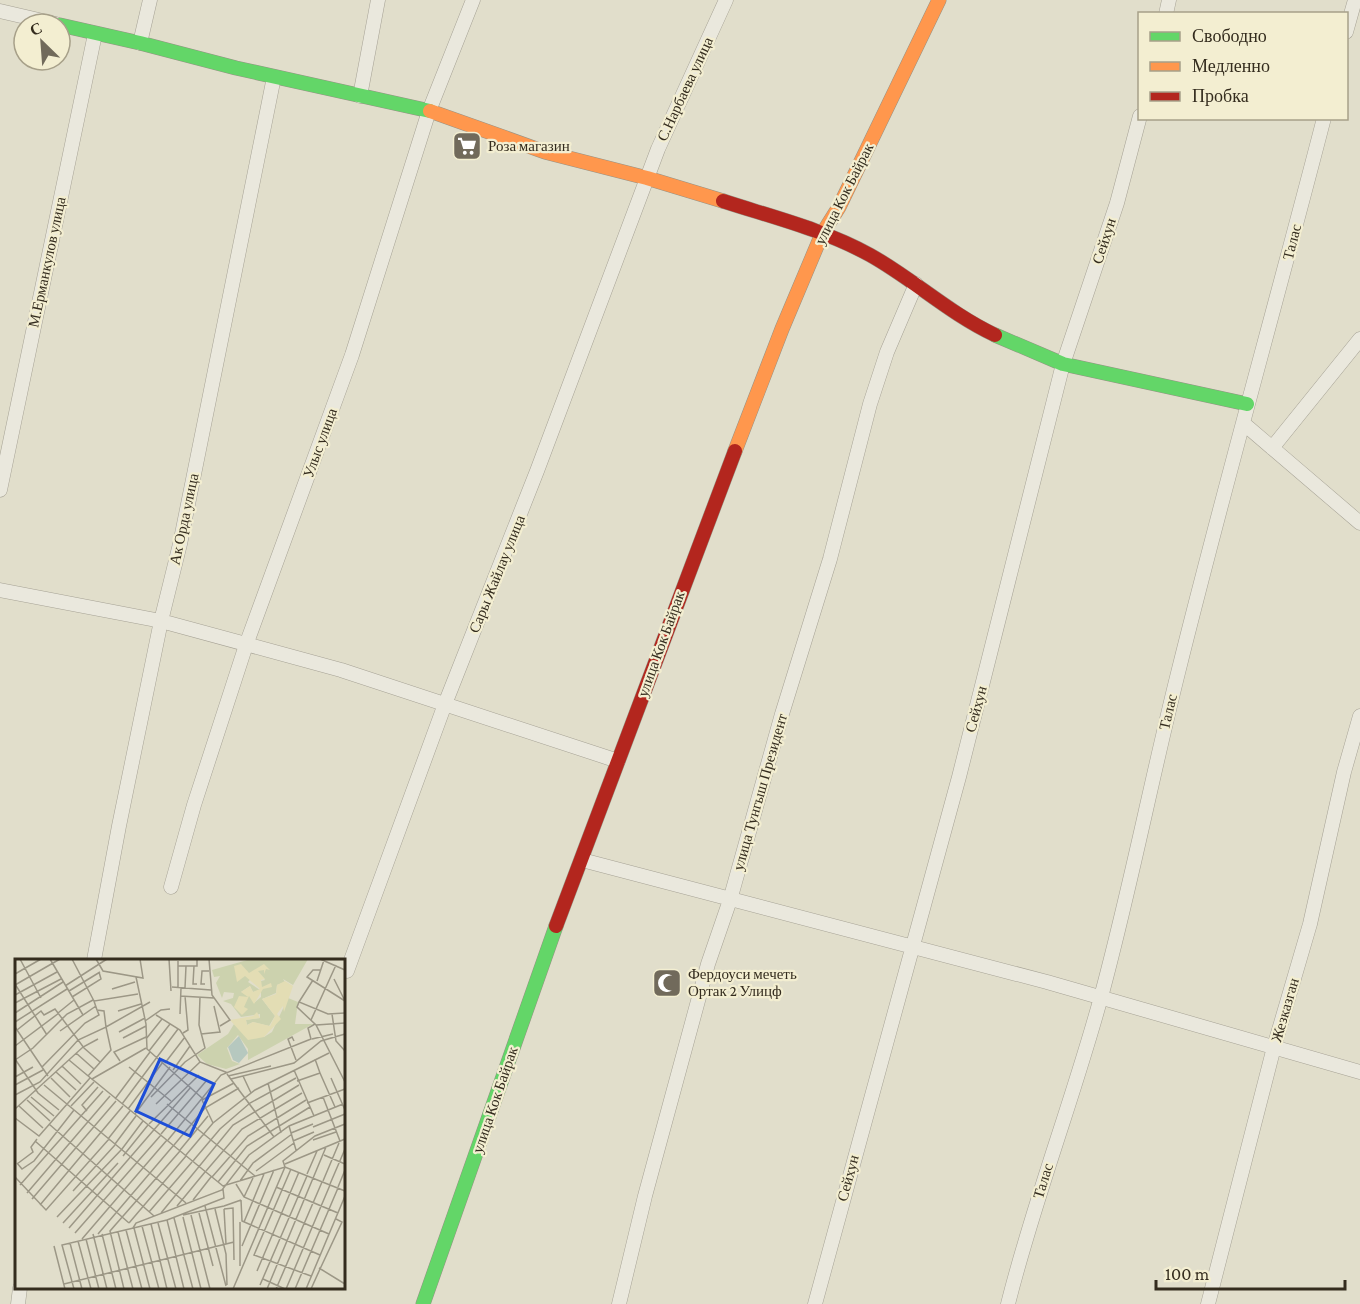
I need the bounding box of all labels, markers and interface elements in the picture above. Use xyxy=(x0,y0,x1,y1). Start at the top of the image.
north arrow xyxy=(12,12,72,72)
legend xyxy=(1138,12,1348,120)
text: С xyxy=(27,19,45,39)
text: Свободно xyxy=(1192,26,1267,46)
street label: С.Нарбаева улица xyxy=(654,34,716,143)
text: Медленно xyxy=(1192,56,1270,76)
text: Пробка xyxy=(1192,86,1249,106)
supermarket icon: Роза магазин xyxy=(451,130,483,162)
place label: Роза магазин xyxy=(488,138,570,154)
street label: улица Кок Байрак xyxy=(812,140,877,247)
street label: М.Ерманкулов улица xyxy=(25,195,69,329)
street label: Сейхун xyxy=(1089,216,1119,266)
street label: Талас xyxy=(1280,222,1304,262)
street label: Улыс улица xyxy=(300,406,340,480)
street label: Ак Орда улица xyxy=(166,471,202,566)
street label: Сары Жайлау улица xyxy=(466,512,528,635)
street label: улица Кок Байрак xyxy=(634,588,688,699)
street label: Сейхун xyxy=(962,684,990,734)
street label: Талас xyxy=(1156,692,1180,732)
street label: улица Тунгыш Президент xyxy=(730,711,790,872)
inset map xyxy=(15,959,345,1289)
place label: Фердоуси мечеть Ортак 2 Улицф xyxy=(688,966,797,999)
mosque icon: Фердоуси мечеть Ортак 2 Улицф xyxy=(651,967,683,999)
street label: Жезказган xyxy=(1268,976,1302,1044)
street label: улица Кок Байрак xyxy=(469,1044,521,1155)
street label: Сейхун xyxy=(834,1153,862,1203)
street label: Талас xyxy=(1030,1161,1056,1201)
scale bar xyxy=(1156,1253,1345,1291)
text: 100 m xyxy=(1165,1264,1210,1284)

